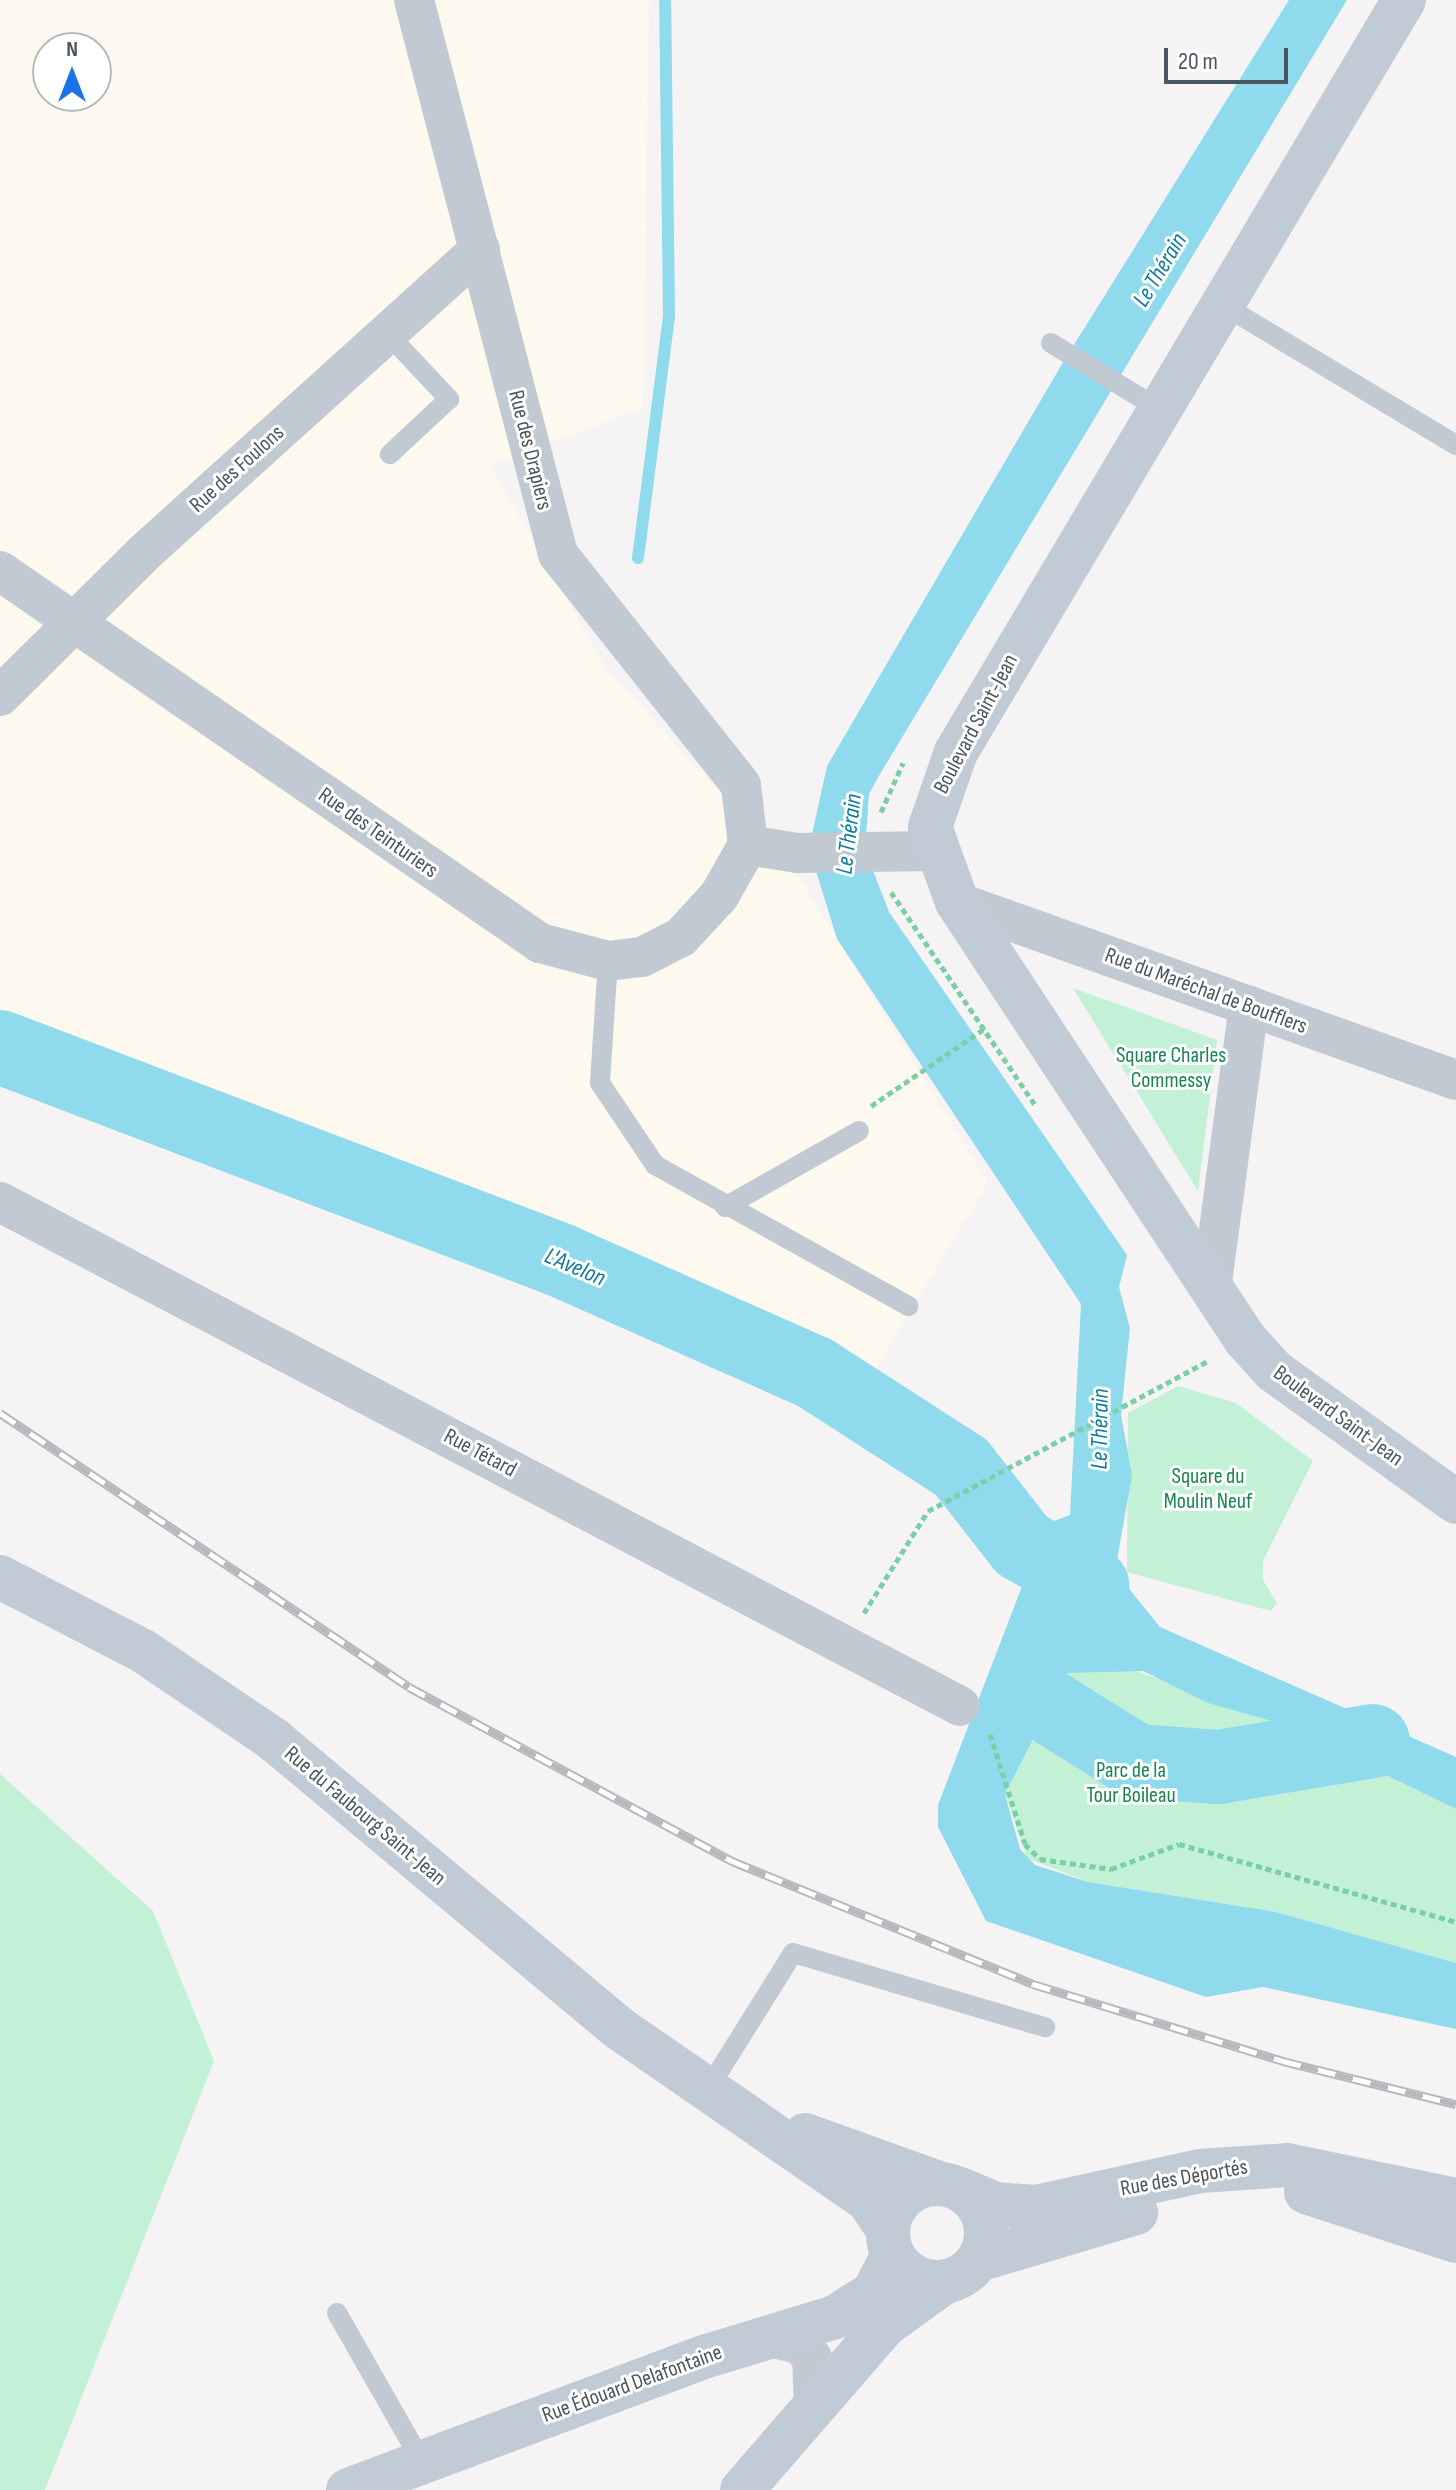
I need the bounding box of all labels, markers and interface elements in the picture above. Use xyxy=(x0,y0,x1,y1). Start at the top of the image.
north arrow xyxy=(32,32,112,112)
scale bar xyxy=(1168,32,1292,82)
text: N xyxy=(66,36,78,63)
text: 20 m xyxy=(1178,47,1218,76)
water label: Le Thérain xyxy=(1127,228,1193,312)
street label: Rue des Drapiers xyxy=(502,387,558,513)
street label: Rue des Foulons xyxy=(184,420,290,518)
street label: Boulevard Saint-Jean xyxy=(928,650,1024,798)
street label: Rue des Teinturiers xyxy=(313,782,443,884)
water label: Le Thérain xyxy=(830,792,868,876)
street label: Rue du Maréchal de Boufflers xyxy=(1101,942,1311,1040)
park label: Square Charles Commessy xyxy=(1116,1042,1226,1094)
water label: L'Avelon xyxy=(540,1241,610,1293)
street label: Boulevard Saint-Jean xyxy=(1268,1360,1408,1472)
water label: Le Thérain xyxy=(1085,1388,1115,1470)
street label: Rue Tétard xyxy=(439,1423,521,1483)
park label: Square du Moulin Neuf xyxy=(1164,1463,1252,1514)
street label: Rue du Faubourg Saint-Jean xyxy=(279,1741,451,1891)
park label: Parc de la Tour Boileau xyxy=(1086,1757,1176,1808)
street label: Rue des Déportés xyxy=(1118,2154,1250,2202)
street label: Rue Édouard Delafontaine xyxy=(538,2339,726,2429)

